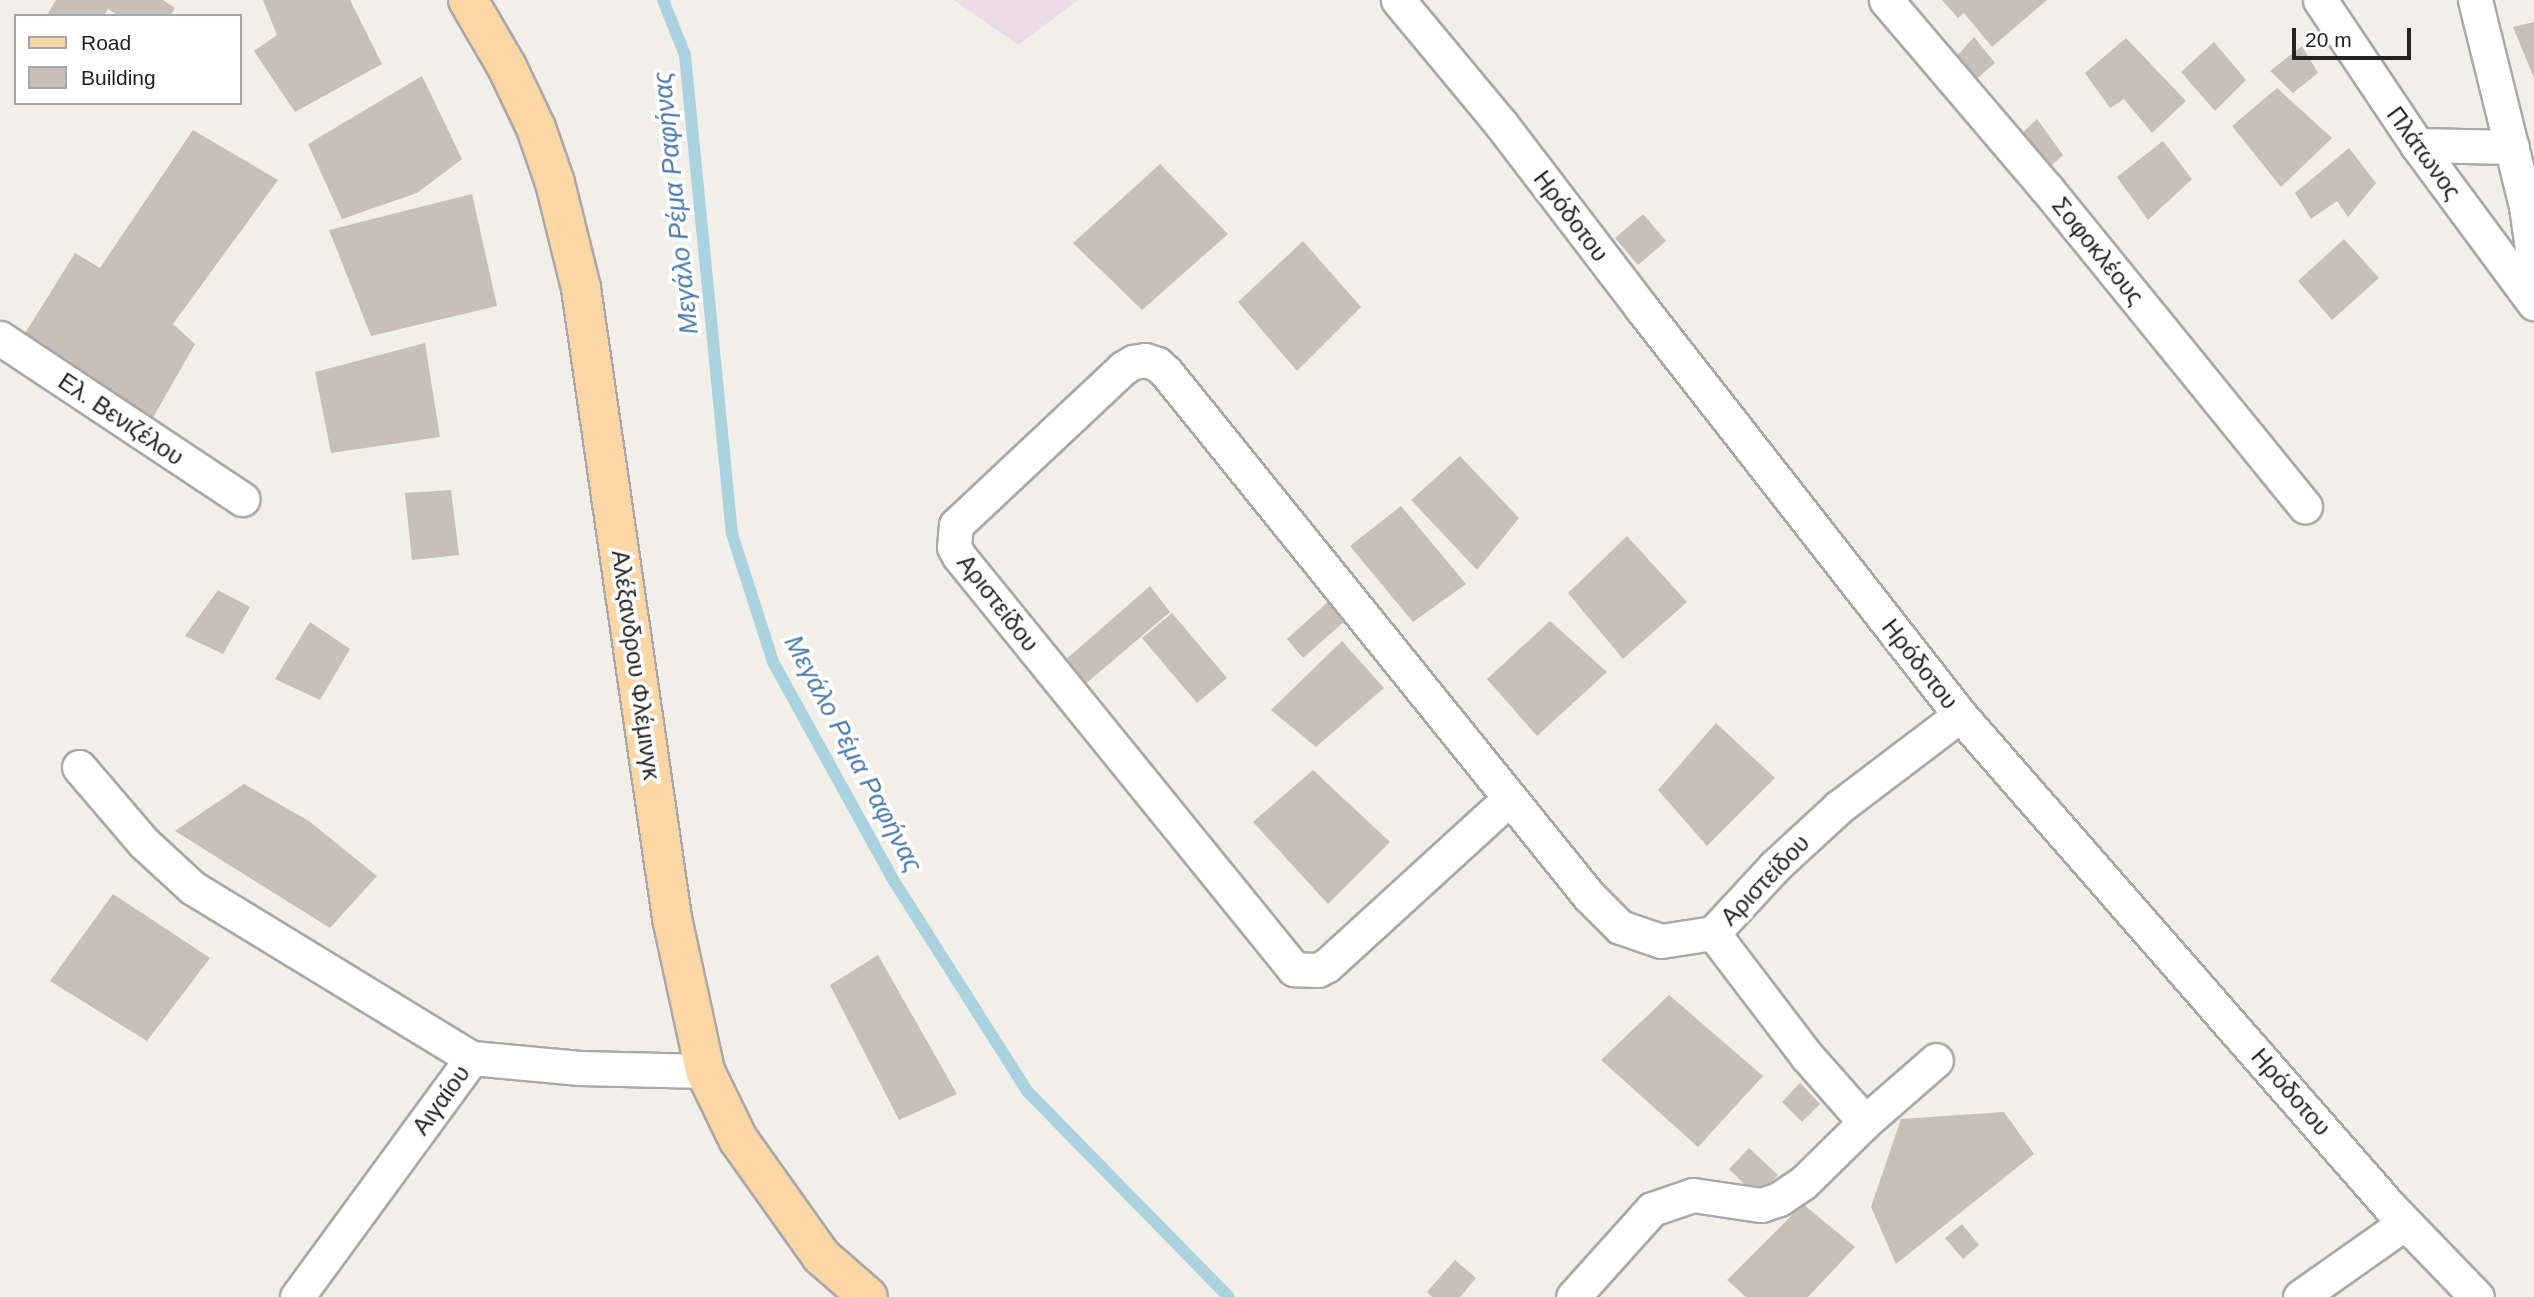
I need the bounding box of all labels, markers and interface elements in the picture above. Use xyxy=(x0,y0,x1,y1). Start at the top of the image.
legend xyxy=(14,14,242,105)
scale bar xyxy=(2296,14,2415,58)
text: 20 m xyxy=(2305,28,2352,51)
text: Road xyxy=(81,31,131,54)
text: Building xyxy=(81,66,156,89)
water label: Μεγάλο Ρέμα Ραφήνας xyxy=(647,70,705,336)
street label: Πλάτωνος xyxy=(2381,101,2467,205)
street label: Ηρόδοτου xyxy=(1528,165,1614,267)
street label: Σοφοκλέους xyxy=(2046,191,2150,311)
street label: Ελ. Βενιζέλου xyxy=(53,367,189,471)
street label: Αλέξανδρου Φλέμινγκ xyxy=(606,548,666,782)
street label: Αριστείδου xyxy=(951,549,1045,657)
street label: Ηρόδοτου xyxy=(1876,613,1964,715)
water label: Μεγάλο Ρέμα Ραφήνας xyxy=(777,630,929,878)
street label: Αριστείδου xyxy=(1715,829,1815,931)
street label: Ηρόδοτου xyxy=(2245,1042,2337,1142)
street label: Αιγαίου xyxy=(406,1060,476,1140)

